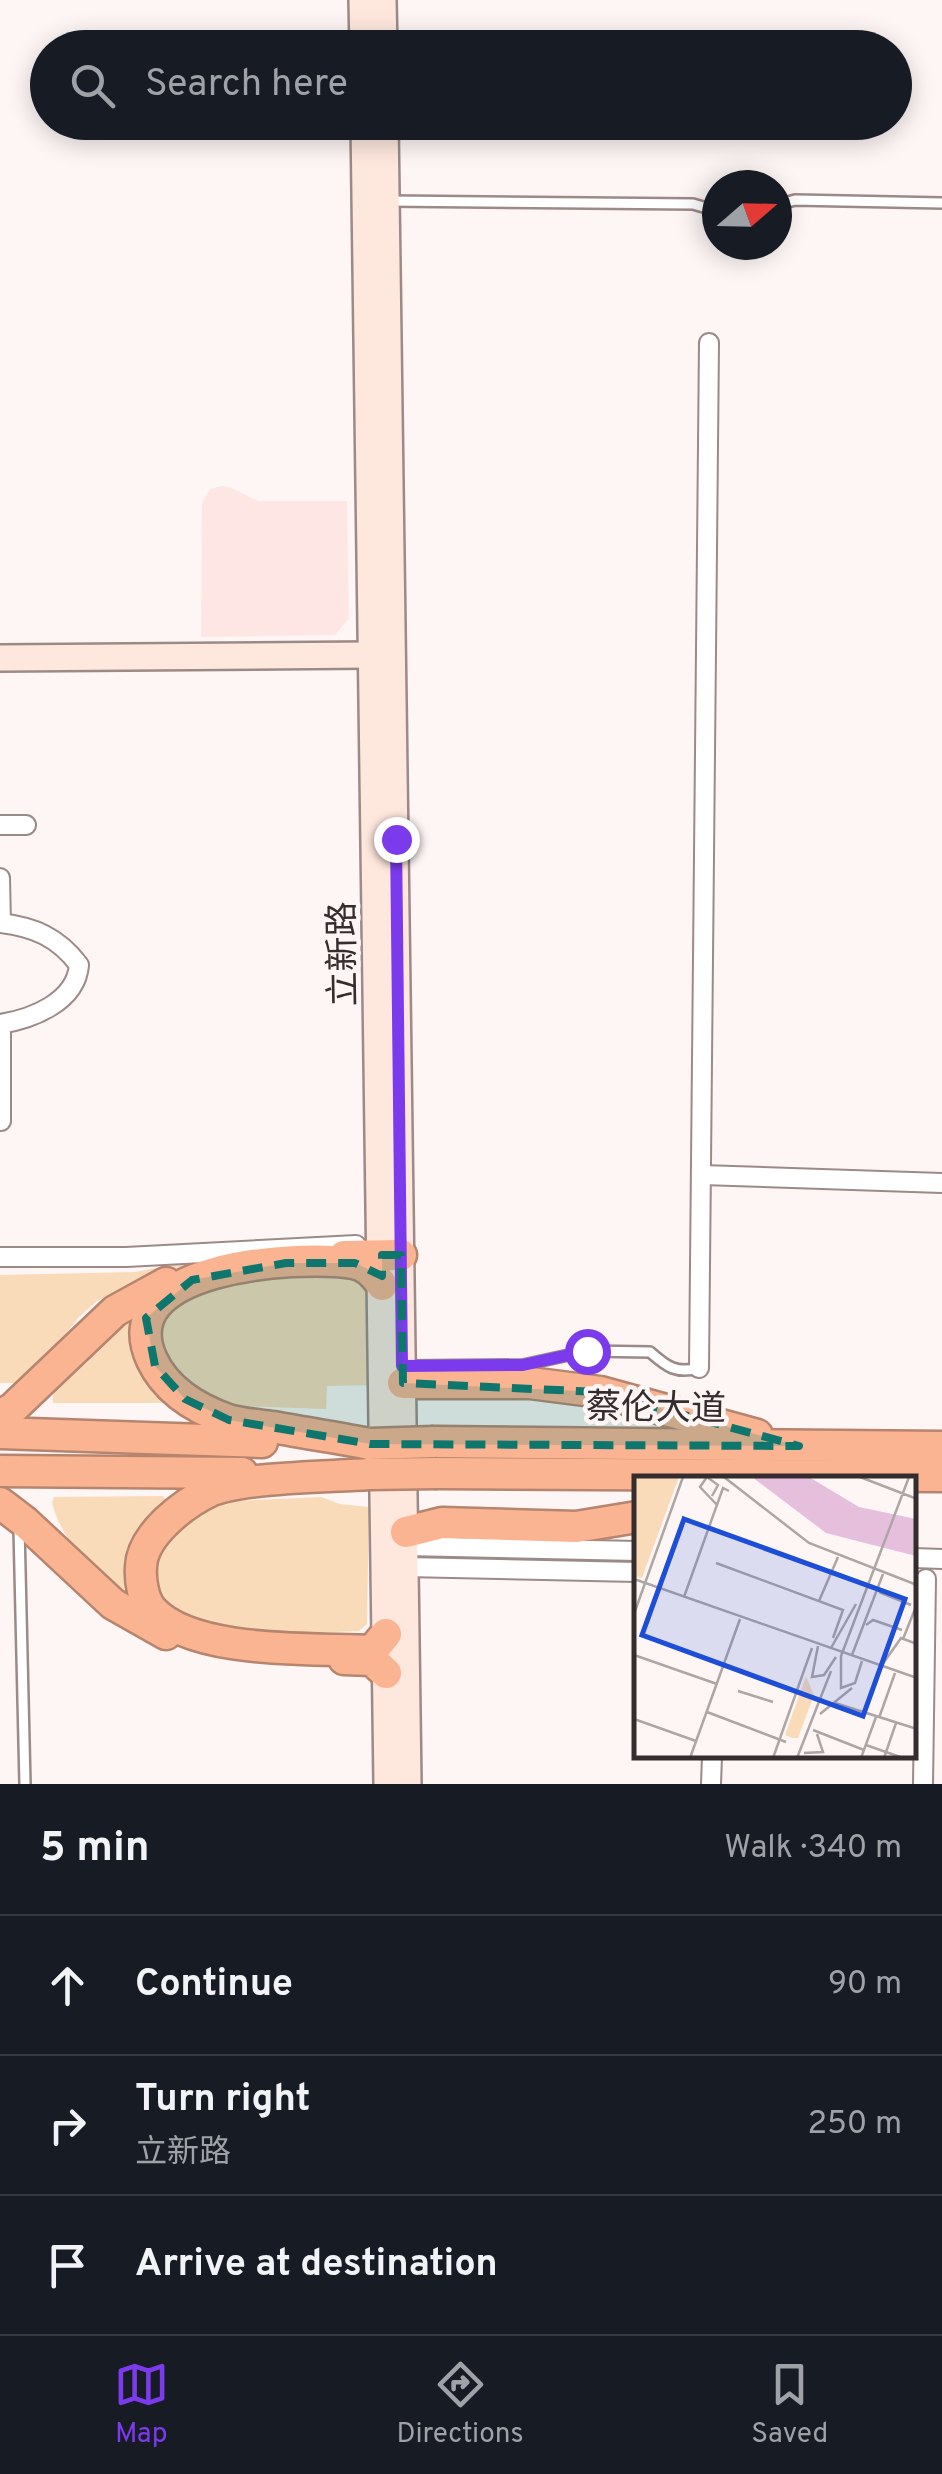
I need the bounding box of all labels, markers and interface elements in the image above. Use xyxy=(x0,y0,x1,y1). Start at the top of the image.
search box xyxy=(30,30,912,140)
icon: search xyxy=(65,58,120,113)
text: Search here xyxy=(145,61,348,110)
north arrow xyxy=(702,170,792,260)
route end xyxy=(374,817,420,863)
street label: 立新路 xyxy=(322,901,368,1007)
route start xyxy=(565,1329,611,1375)
street label: 蔡伦大道 xyxy=(586,1387,726,1433)
inset map xyxy=(634,1476,917,1759)
text: 5 min xyxy=(40,1823,150,1876)
text: Walk · 340 m xyxy=(724,1829,902,1869)
icon: ahead xyxy=(40,1958,95,2013)
text: Continue xyxy=(135,1961,293,2010)
text: 90 m xyxy=(828,1965,902,2005)
text: Turn right xyxy=(135,2076,310,2125)
icon: right xyxy=(40,2098,95,2153)
text: 250 m xyxy=(807,2105,902,2145)
text: 立新路 xyxy=(135,2134,231,2174)
icon: arrive xyxy=(40,2238,95,2293)
text: Arrive at destination xyxy=(135,2241,498,2290)
tab: Map xyxy=(114,2357,169,2453)
tab: Directions xyxy=(396,2357,524,2453)
tab: Saved xyxy=(751,2357,828,2453)

